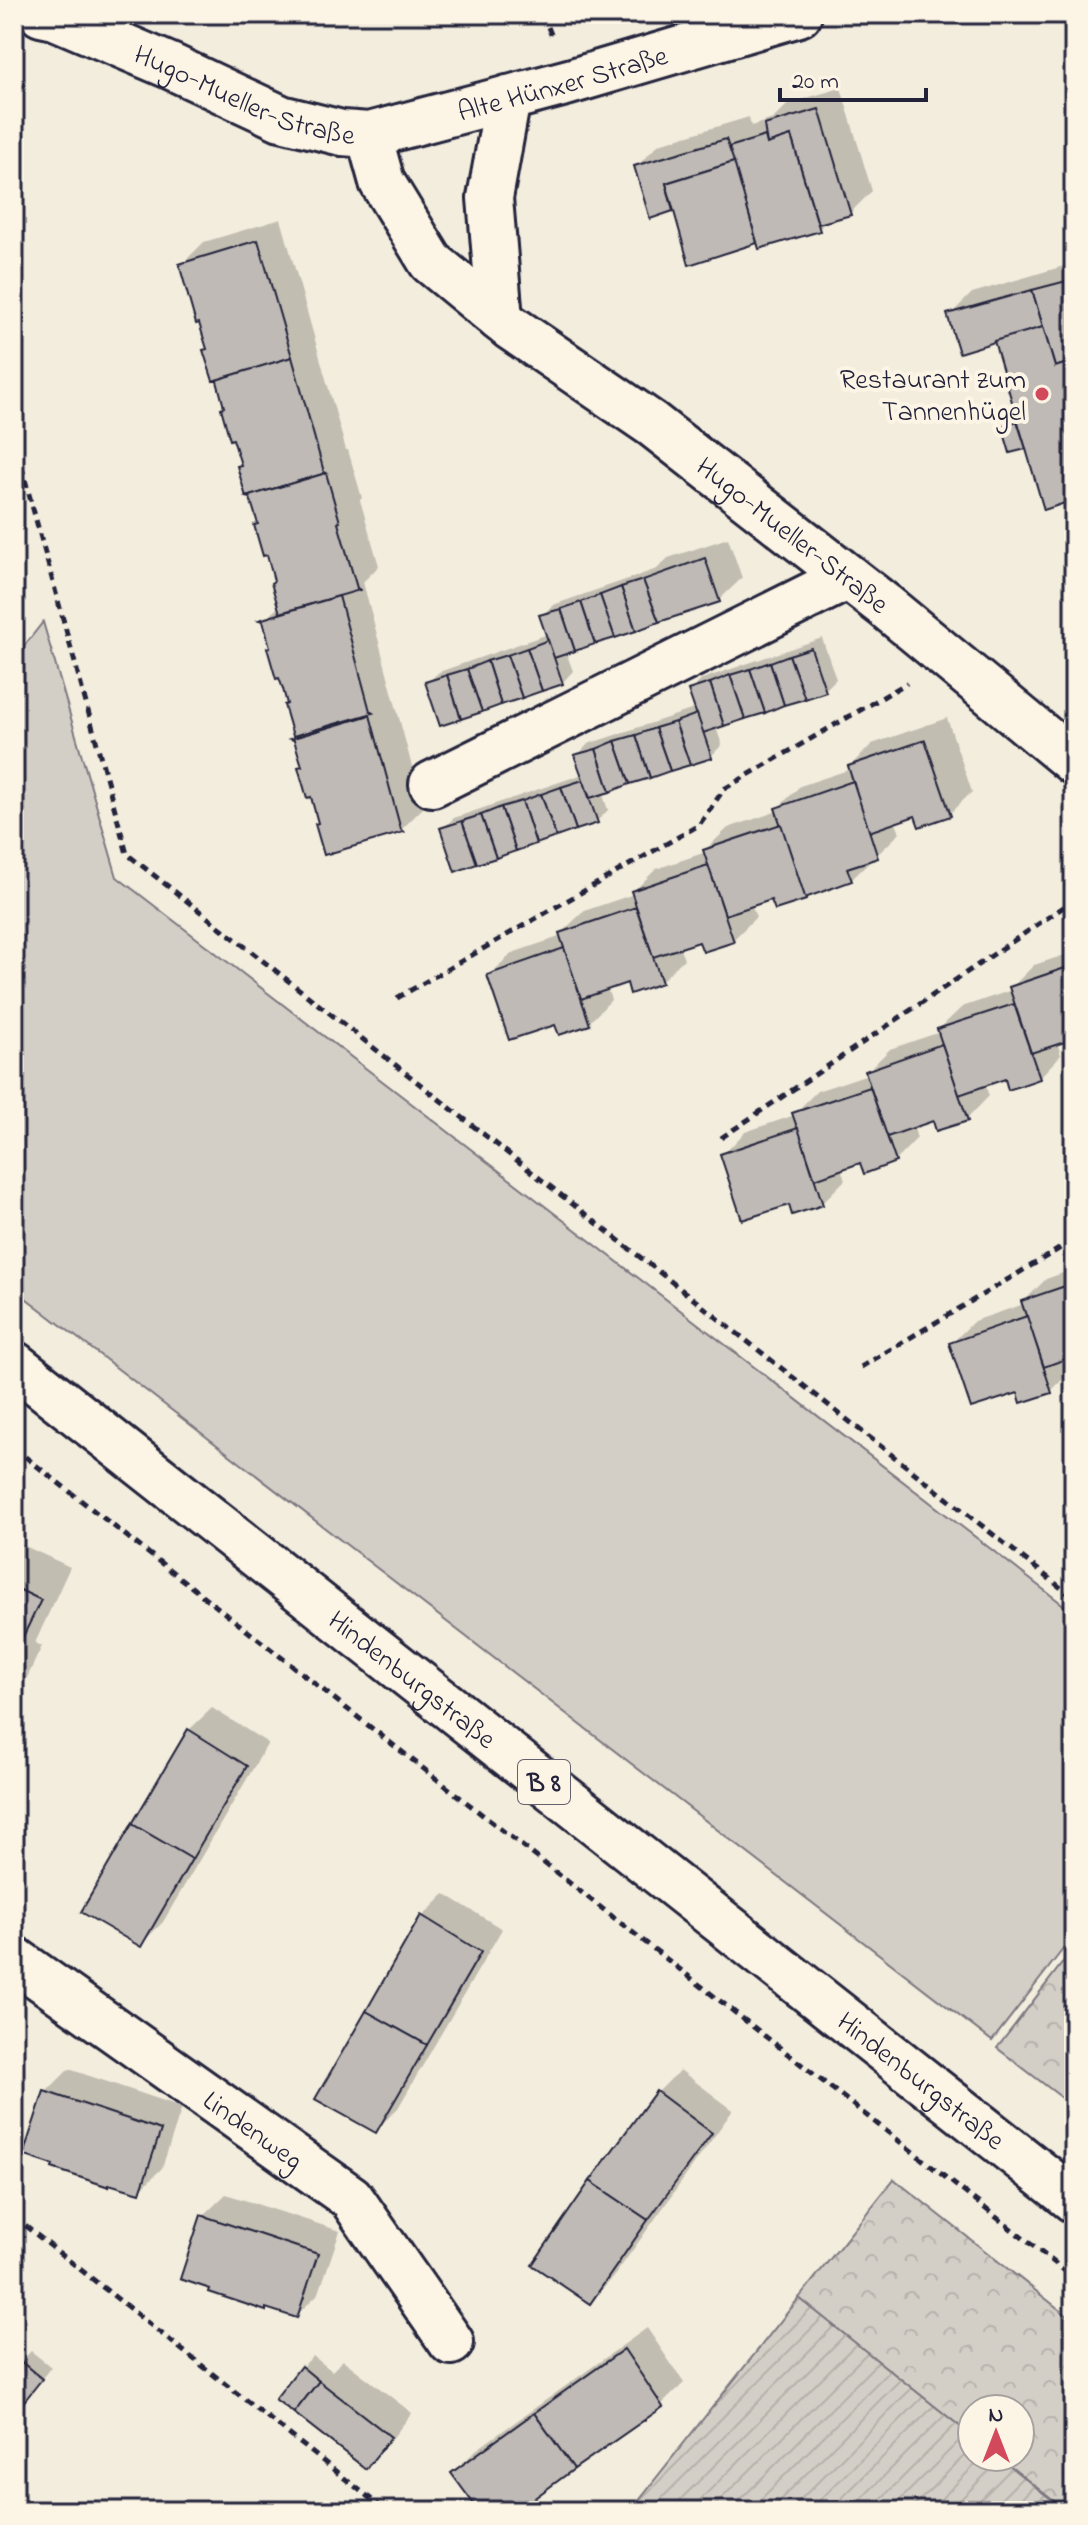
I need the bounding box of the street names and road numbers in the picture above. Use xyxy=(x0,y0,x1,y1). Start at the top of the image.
street label: Hugo-Mueller-Straße xyxy=(127,36,356,158)
street label: Alte Hünxer Straße xyxy=(454,37,673,135)
street label: Hugo-Mueller-Straße xyxy=(686,449,897,626)
street label: Hindenburgstraße xyxy=(318,1602,504,1761)
road number: B 8 xyxy=(518,1760,570,1804)
street label: Hindenburgstraße xyxy=(827,2003,1013,2162)
street label: Lindenweg xyxy=(193,2082,310,2182)

